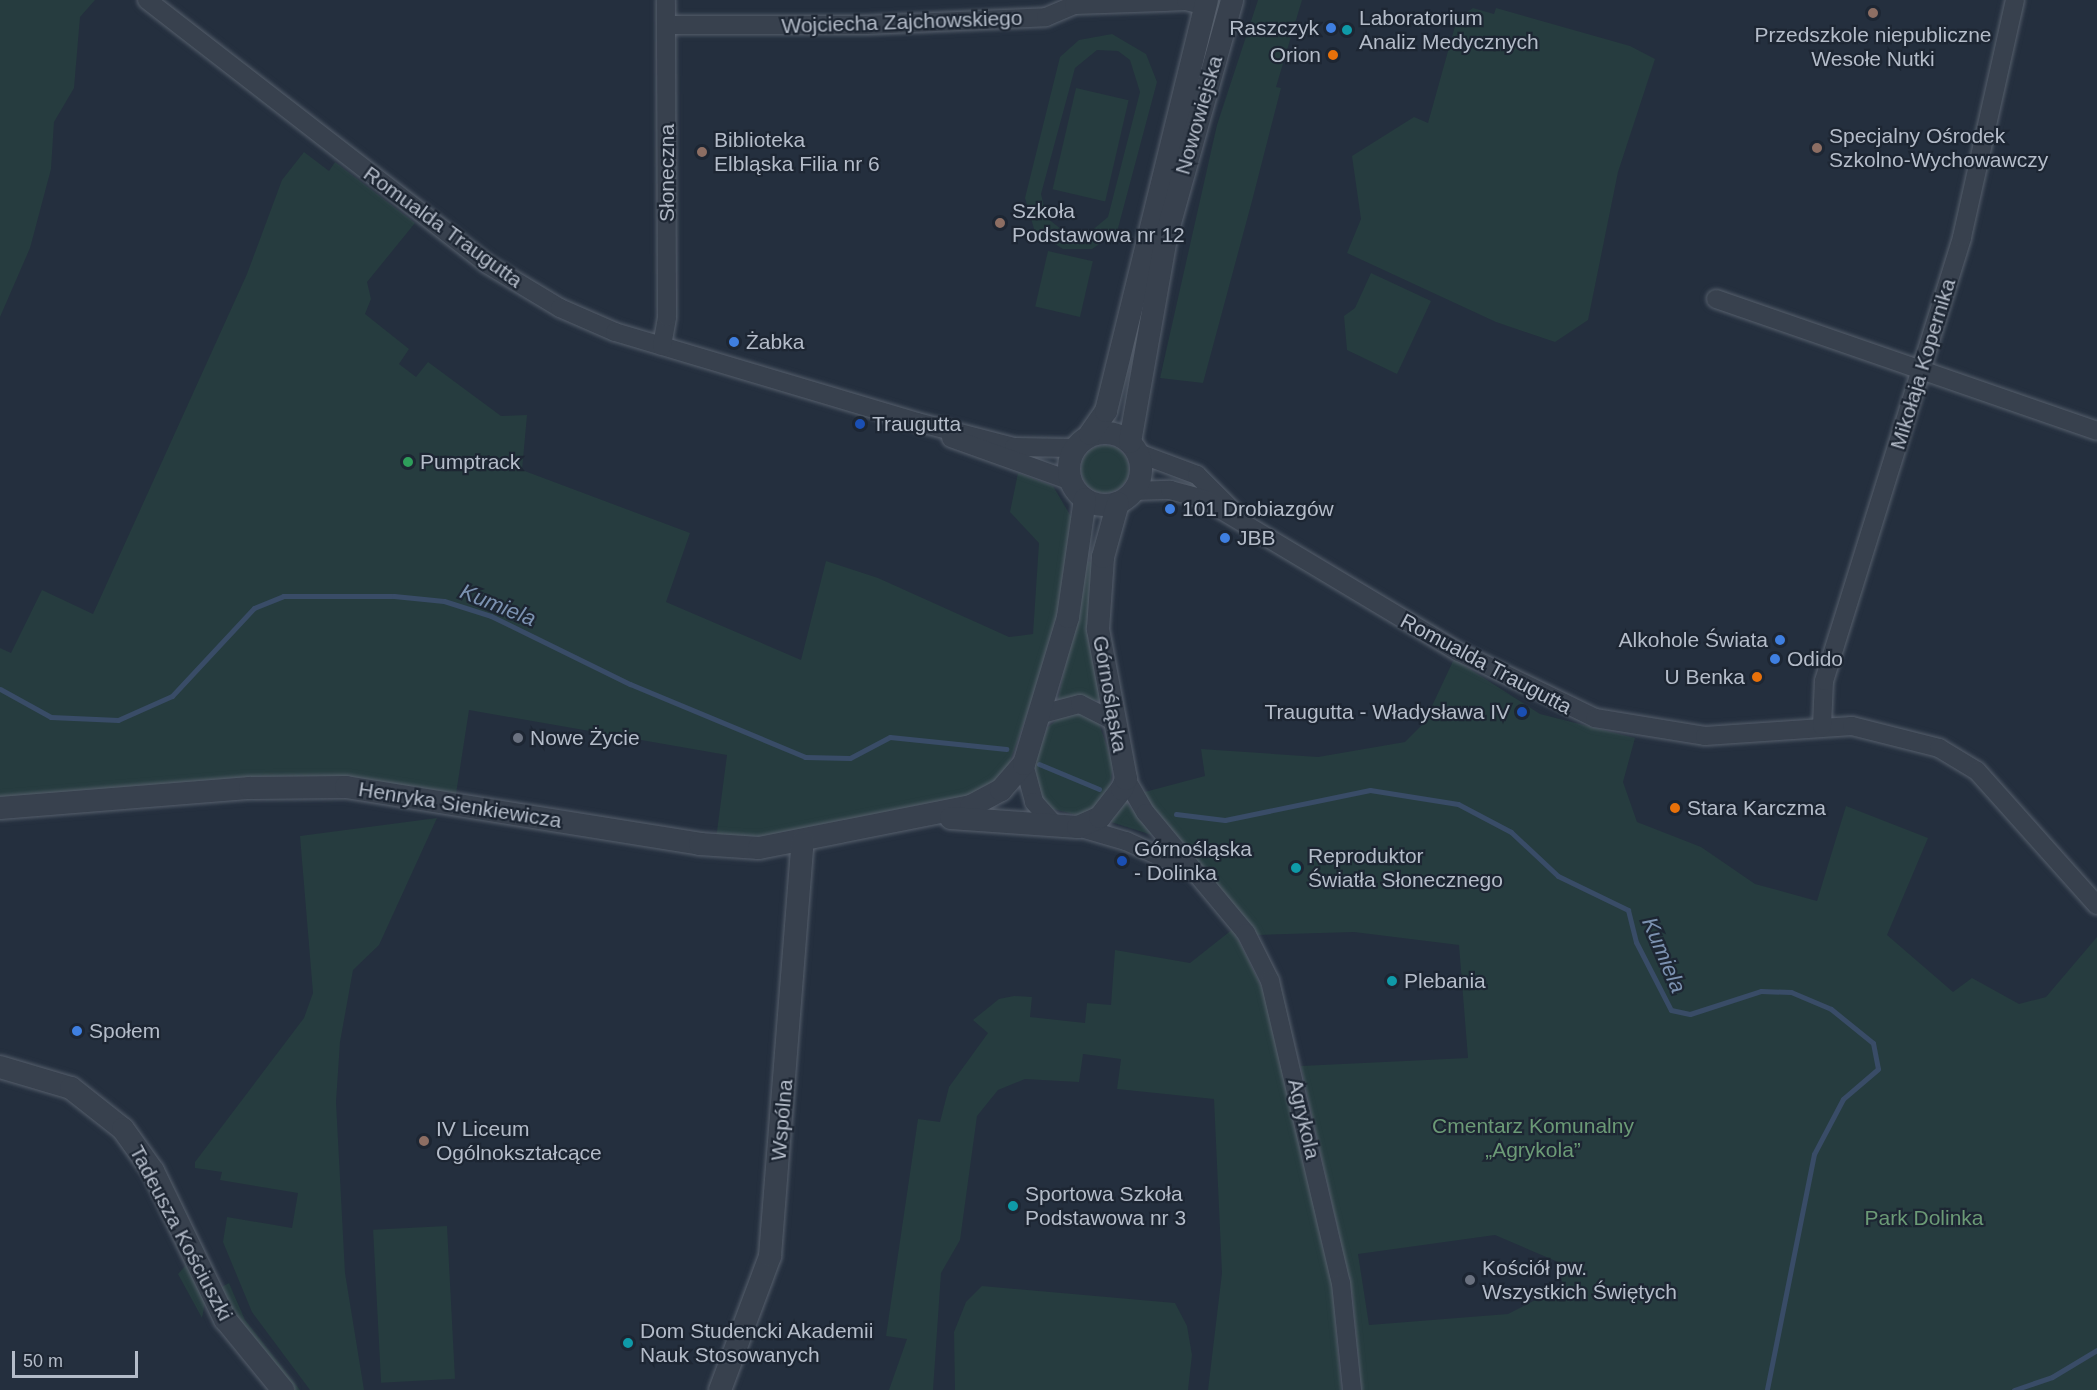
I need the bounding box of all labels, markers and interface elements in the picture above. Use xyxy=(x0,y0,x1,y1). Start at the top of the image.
street label: Wojciecha Zajchowskiego xyxy=(781,5,1023,39)
place label: Laboratorium Analiz Medycznych xyxy=(1359,5,1539,55)
marker: Przedszkole niepubliczne Wesołe Nutki xyxy=(1866,6,1880,20)
place label: Raszczyk xyxy=(1229,15,1319,41)
marker: Raszczyk xyxy=(1324,21,1338,35)
place label: Przedszkole niepubliczne Wesołe Nutki xyxy=(1755,22,1991,72)
marker: Laboratorium Analiz Medycznych xyxy=(1340,23,1354,37)
place label: Orion xyxy=(1270,42,1321,68)
marker: Orion xyxy=(1326,48,1340,62)
street label: Nowowiejska xyxy=(1170,53,1228,177)
place label: Specjalny Ośrodek Szkolno-Wychowawczy xyxy=(1829,123,2048,173)
street label: Słoneczna xyxy=(654,124,680,222)
place label: Biblioteka Elbląska Filia nr 6 xyxy=(714,127,880,177)
marker: Specjalny Ośrodek Szkolno-Wychowawczy xyxy=(1810,141,1824,155)
marker: Biblioteka Elbląska Filia nr 6 xyxy=(695,145,709,159)
street label: Romualda Traugutta xyxy=(358,161,528,293)
place label: Szkoła Podstawowa nr 12 xyxy=(1012,198,1185,248)
marker: Szkoła Podstawowa nr 12 xyxy=(993,216,1007,230)
street label: Mikołaja Kopernika xyxy=(1885,275,1961,453)
place label: Żabka xyxy=(746,329,804,355)
marker: Żabka xyxy=(727,335,741,349)
place label: Traugutta xyxy=(872,411,961,437)
marker: Traugutta xyxy=(853,417,867,431)
place label: Pumptrack xyxy=(420,449,520,475)
marker: Pumptrack xyxy=(401,455,415,469)
place label: 101 Drobiazgów xyxy=(1182,496,1334,522)
marker: 101 Drobiazgów xyxy=(1163,502,1177,516)
place label: JBB xyxy=(1237,525,1276,551)
marker: JBB xyxy=(1218,531,1232,545)
water label: Kumiela xyxy=(456,578,540,632)
street label: Romualda Traugutta xyxy=(1396,608,1576,720)
place label: Alkohole Świata xyxy=(1619,627,1768,653)
marker: Alkohole Świata xyxy=(1773,633,1787,647)
street label: Górnośląska xyxy=(1087,634,1133,754)
place label: Odido xyxy=(1787,646,1843,672)
marker: Odido xyxy=(1768,652,1782,666)
place label: U Benka xyxy=(1664,664,1745,690)
marker: U Benka xyxy=(1750,670,1764,684)
place label: Traugutta - Władysława IV xyxy=(1265,699,1510,725)
marker: Traugutta - Władysława IV xyxy=(1515,705,1529,719)
place label: Nowe Życie xyxy=(530,725,640,751)
marker: Nowe Życie xyxy=(511,731,525,745)
street label: Henryka Sienkiewicza xyxy=(357,776,563,834)
place label: Stara Karczma xyxy=(1687,795,1826,821)
marker: Stara Karczma xyxy=(1668,801,1682,815)
place label: Górnośląska - Dolinka xyxy=(1134,836,1252,886)
place label: Reproduktor Światła Słonecznego xyxy=(1308,843,1503,893)
marker: Górnośląska - Dolinka xyxy=(1115,854,1129,868)
marker: Reproduktor Światła Słonecznego xyxy=(1289,861,1303,875)
water label: Kumiela xyxy=(1636,913,1692,997)
place label: Plebania xyxy=(1404,968,1486,994)
marker: Plebania xyxy=(1385,974,1399,988)
place label: Społem xyxy=(89,1018,160,1044)
marker: Społem xyxy=(70,1024,84,1038)
street label: Agrykola xyxy=(1283,1076,1325,1162)
street label: Wspólna xyxy=(766,1078,798,1162)
park label: Cmentarz Komunalny „Agrykola” xyxy=(1432,1113,1634,1163)
place label: IV Liceum Ogólnokształcące xyxy=(436,1116,602,1166)
marker: IV Liceum Ogólnokształcące xyxy=(417,1134,431,1148)
street label: Tadeusza Kościuszki xyxy=(124,1141,238,1325)
place label: Sportowa Szkoła Podstawowa nr 3 xyxy=(1025,1181,1186,1231)
marker: Sportowa Szkoła Podstawowa nr 3 xyxy=(1006,1199,1020,1213)
park label: Park Dolinka xyxy=(1864,1205,1984,1231)
place label: Kościół pw. Wszystkich Świętych xyxy=(1482,1255,1677,1305)
marker: Kościół pw. Wszystkich Świętych xyxy=(1463,1273,1477,1287)
place label: Dom Studencki Akademii Nauk Stosowanych xyxy=(640,1318,875,1368)
marker: Dom Studencki Akademii Nauk Stosowanych xyxy=(621,1336,635,1350)
scale bar xyxy=(15,1339,141,1377)
text: 50 m xyxy=(23,1351,63,1371)

